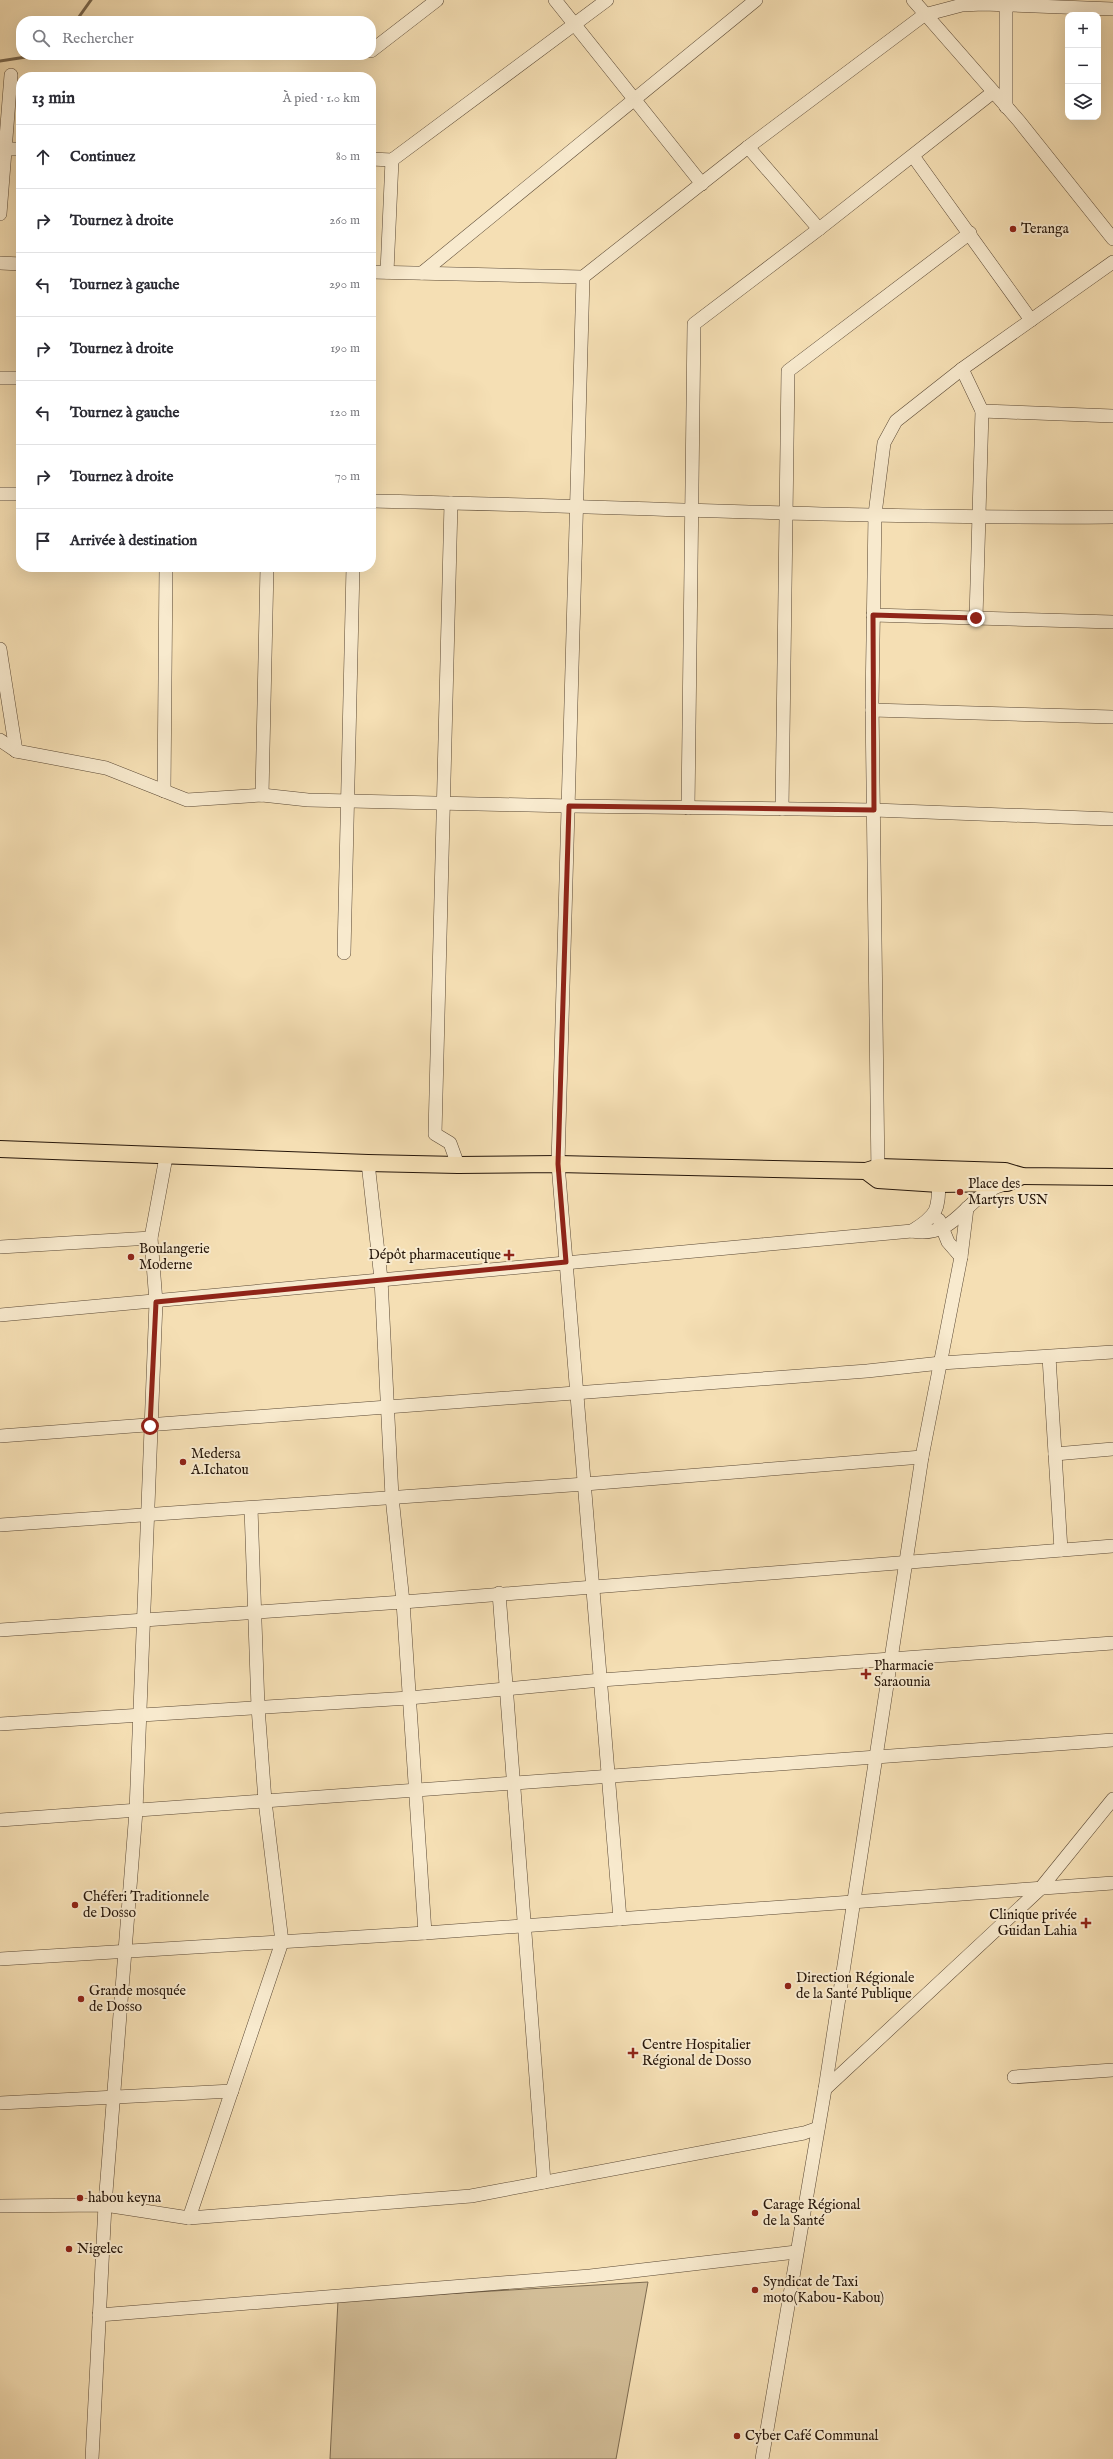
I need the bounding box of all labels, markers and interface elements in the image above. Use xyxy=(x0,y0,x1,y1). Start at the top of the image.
map controls xyxy=(1065,12,1101,120)
button: + xyxy=(1065,12,1101,48)
search box xyxy=(16,16,376,60)
icon: search xyxy=(30,27,52,49)
text: Rechercher xyxy=(62,29,134,48)
button: − xyxy=(1065,48,1101,84)
button: layers xyxy=(1065,84,1101,120)
text: 13 min xyxy=(32,88,75,109)
text: À pied · 1.0 km xyxy=(283,90,360,107)
icon: ahead xyxy=(32,146,54,168)
text: Continuez xyxy=(70,147,135,166)
text: 80 m xyxy=(336,148,360,165)
icon: right xyxy=(32,210,54,232)
text: Tournez à droite xyxy=(70,211,173,230)
text: 260 m xyxy=(329,212,360,229)
place label: Teranga xyxy=(1021,220,1070,238)
marker: Teranga xyxy=(1008,224,1018,234)
icon: left xyxy=(32,274,54,296)
text: Tournez à gauche xyxy=(70,275,179,294)
text: 290 m xyxy=(329,276,360,293)
icon: right xyxy=(32,338,54,360)
text: Tournez à droite xyxy=(70,339,173,358)
text: 190 m xyxy=(330,340,360,357)
icon: left xyxy=(32,402,54,424)
text: Tournez à gauche xyxy=(70,403,179,422)
text: 120 m xyxy=(330,404,360,421)
icon: right xyxy=(32,466,54,488)
text: Tournez à droite xyxy=(70,467,173,486)
text: 70 m xyxy=(335,468,360,485)
icon: arrive xyxy=(32,530,54,552)
text: Arrivée à destination xyxy=(70,531,197,550)
route end xyxy=(967,609,985,627)
place label: Place des Martyrs USN xyxy=(968,1175,1048,1209)
marker: Place des Martyrs USN xyxy=(955,1187,965,1197)
place label: Boulangerie Moderne xyxy=(139,1240,210,1274)
place label: Dépôt pharmaceutique xyxy=(369,1246,502,1264)
marker: Dépôt pharmaceutique xyxy=(504,1250,514,1260)
marker: Boulangerie Moderne xyxy=(126,1252,136,1262)
route start xyxy=(141,1417,159,1435)
place label: Medersa A.Ichatou xyxy=(190,1445,249,1479)
marker: Medersa A.Ichatou xyxy=(178,1457,188,1467)
place label: Pharmacie Saraounia xyxy=(874,1657,934,1691)
marker: Pharmacie Saraounia xyxy=(861,1669,871,1679)
place label: Chéferi Traditionnele de Dosso xyxy=(83,1888,210,1922)
marker: Chéferi Traditionnele de Dosso xyxy=(70,1900,80,1910)
place label: Clinique privée Guidan Lahia xyxy=(989,1906,1078,1940)
marker: Clinique privée Guidan Lahia xyxy=(1080,1917,1092,1929)
place label: Direction Régionale de la Santé Publique xyxy=(796,1969,915,2003)
marker: Direction Régionale de la Santé Publique xyxy=(783,1981,793,1991)
place label: Grande mosquée de Dosso xyxy=(89,1982,187,2016)
marker: Grande mosquée de Dosso xyxy=(76,1994,86,2004)
place label: Centre Hospitalier Régional de Dosso xyxy=(642,2036,752,2070)
marker: Centre Hospitalier Régional de Dosso xyxy=(627,2047,639,2059)
place label: habou keyna xyxy=(88,2189,162,2207)
marker: habou keyna xyxy=(75,2193,85,2203)
place label: Carage Régional de la Santé xyxy=(763,2196,861,2230)
marker: Carage Régional de la Santé xyxy=(750,2208,760,2218)
place label: Nigelec xyxy=(77,2240,123,2258)
marker: Nigelec xyxy=(64,2244,74,2254)
place label: Syndicat de Taxi moto(Kabou-Kabou) xyxy=(763,2273,884,2307)
marker: Syndicat de Taxi moto(Kabou-Kabou) xyxy=(750,2285,760,2295)
place label: Cyber Café Communal xyxy=(745,2427,878,2445)
marker: Cyber Café Communal xyxy=(732,2431,742,2441)

